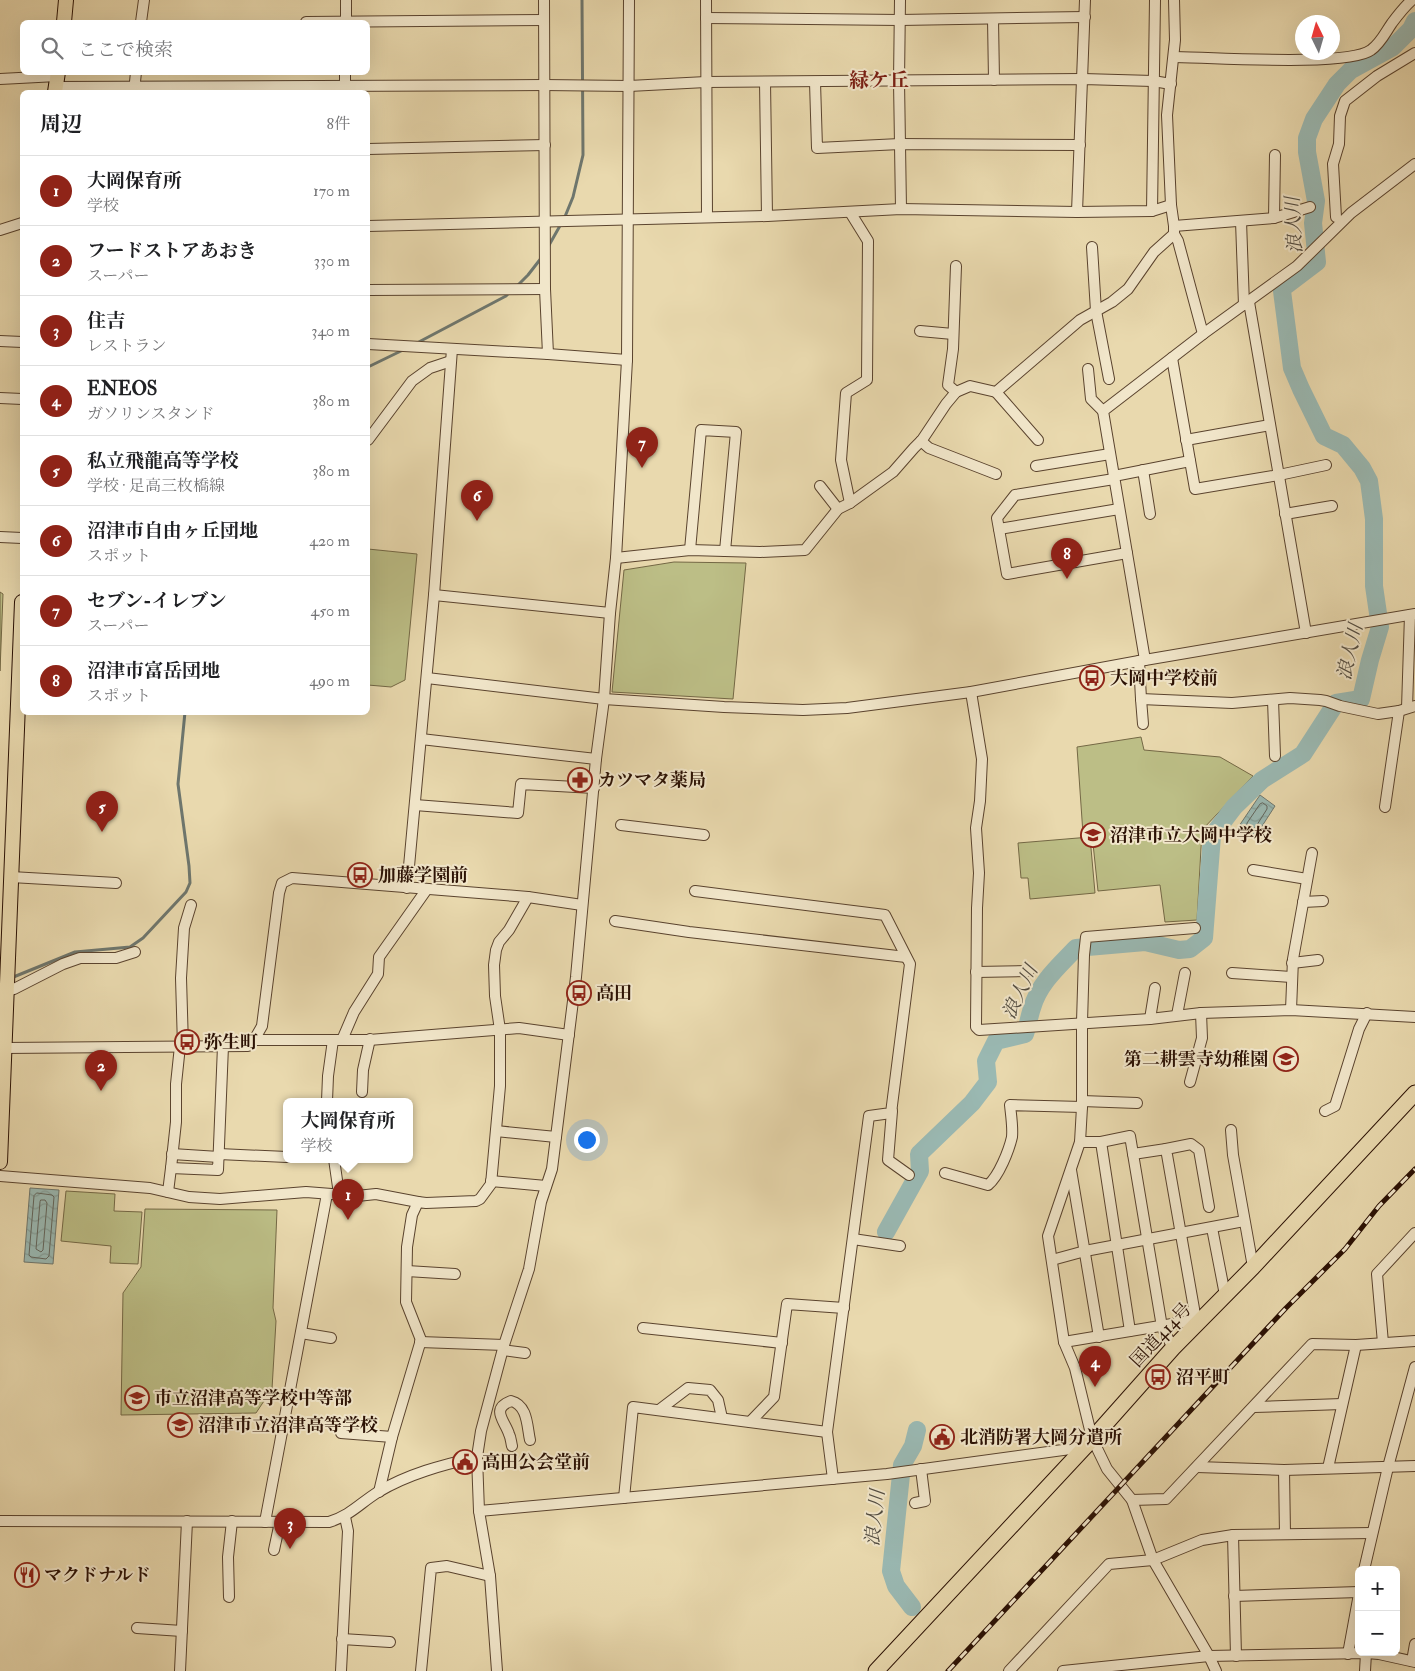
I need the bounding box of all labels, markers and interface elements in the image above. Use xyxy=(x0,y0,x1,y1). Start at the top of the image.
north arrow xyxy=(1295,15,1340,60)
search box xyxy=(20,20,370,75)
icon: search xyxy=(38,34,66,62)
text: ここで検索 xyxy=(78,38,173,62)
district label: 緑ケ丘 xyxy=(849,68,909,93)
text: 周辺 xyxy=(40,111,82,138)
text: 8件 xyxy=(326,114,350,134)
text: 大岡保育所 xyxy=(87,169,182,193)
text: 1 xyxy=(53,181,59,201)
text: 170 m xyxy=(313,181,350,201)
water label: 浪人川 xyxy=(1280,194,1307,254)
text: 学校 xyxy=(87,196,119,216)
text: フードストアあおき xyxy=(87,239,257,263)
text: 2 xyxy=(52,251,60,271)
text: 330 m xyxy=(314,251,350,271)
text: スーパー xyxy=(87,266,149,286)
text: 住吉 xyxy=(87,309,125,333)
text: 3 xyxy=(53,321,59,341)
text: 340 m xyxy=(311,321,350,341)
text: レストラン xyxy=(87,336,167,356)
text: ENEOS xyxy=(87,377,157,401)
text: 4 xyxy=(52,391,60,411)
text: 380 m xyxy=(312,391,350,411)
text: ガソリンスタンド xyxy=(87,404,215,424)
pin: 7 xyxy=(626,427,658,468)
text: 私立飛龍高等学校 xyxy=(87,449,239,473)
text: 5 xyxy=(52,461,60,481)
text: 380 m xyxy=(312,461,350,481)
text: 学校 · 足高三枚橋線 xyxy=(87,476,225,496)
pin: 6 xyxy=(461,480,493,521)
text: 沼津市自由ヶ丘団地 xyxy=(87,519,258,543)
text: 6 xyxy=(52,531,60,551)
text: 420 m xyxy=(309,531,350,551)
pin: 8 xyxy=(1051,538,1083,579)
text: スポット xyxy=(87,546,151,566)
text: セブン-イレブン xyxy=(87,589,227,613)
text: 7 xyxy=(52,601,60,621)
text: 450 m xyxy=(311,601,350,621)
text: スーパー xyxy=(87,616,149,636)
water label: 浪人川 xyxy=(1332,620,1369,682)
text: 沼津市富岳団地 xyxy=(87,659,220,683)
bus stop icon: 大岡中学校前 xyxy=(1079,665,1105,691)
place label: 大岡中学校前 xyxy=(1110,667,1218,690)
text: 8 xyxy=(52,671,60,691)
text: 490 m xyxy=(309,671,350,691)
text: スポット xyxy=(87,686,151,706)
pharmacy icon: カツマタ薬局 xyxy=(567,767,593,793)
place label: カツマタ薬局 xyxy=(598,769,706,792)
pin: 5 xyxy=(86,791,118,832)
school or university icon: 沼津市立大岡中学校 xyxy=(1080,822,1106,848)
place label: 沼津市立大岡中学校 xyxy=(1110,824,1272,847)
bus stop icon: 加藤学園前 xyxy=(347,862,373,888)
place label: 加藤学園前 xyxy=(378,864,468,887)
water label: 浪人川 xyxy=(997,959,1044,1023)
bus stop icon: 高田 xyxy=(566,980,592,1006)
place label: 高田 xyxy=(596,982,632,1005)
bus stop icon: 弥生町 xyxy=(174,1029,200,1055)
place label: 弥生町 xyxy=(204,1031,258,1054)
school or university icon: 第二耕雲寺幼稚園 xyxy=(1273,1046,1299,1072)
place label: 第二耕雲寺幼稚園 xyxy=(1124,1048,1268,1071)
pin: 2 xyxy=(85,1050,117,1091)
popup xyxy=(283,1098,413,1163)
text: 大岡保育所 xyxy=(300,1109,396,1133)
your location xyxy=(574,1127,600,1153)
text: 学校 xyxy=(300,1136,333,1156)
pin: 1 xyxy=(332,1179,364,1220)
street label: 国道414号 xyxy=(1125,1298,1197,1372)
pin: 4 xyxy=(1079,1346,1111,1387)
bus stop icon: 沼平町 xyxy=(1145,1364,1171,1390)
place label: 沼平町 xyxy=(1176,1366,1230,1389)
school or university icon: 市立沼津高等学校中等部 xyxy=(124,1385,150,1411)
place label: 市立沼津高等学校中等部 xyxy=(154,1387,352,1410)
school or university icon: 沼津市立沼津高等学校 xyxy=(167,1412,193,1438)
place label: 沼津市立沼津高等学校 xyxy=(198,1414,378,1437)
public building icon: 北消防署大岡分遣所 xyxy=(929,1424,955,1450)
place label: 北消防署大岡分遣所 xyxy=(960,1426,1122,1449)
public building icon: 高田公会堂前 xyxy=(452,1449,478,1475)
place label: 高田公会堂前 xyxy=(482,1451,590,1474)
water label: 浪人川 xyxy=(860,1486,890,1548)
pin: 3 xyxy=(274,1508,306,1549)
restaurant icon: マクドナルド xyxy=(14,1562,40,1588)
place label: マクドナルド xyxy=(44,1564,151,1587)
map controls xyxy=(1355,1566,1400,1656)
button: + xyxy=(1355,1566,1400,1611)
button: − xyxy=(1355,1611,1400,1656)

